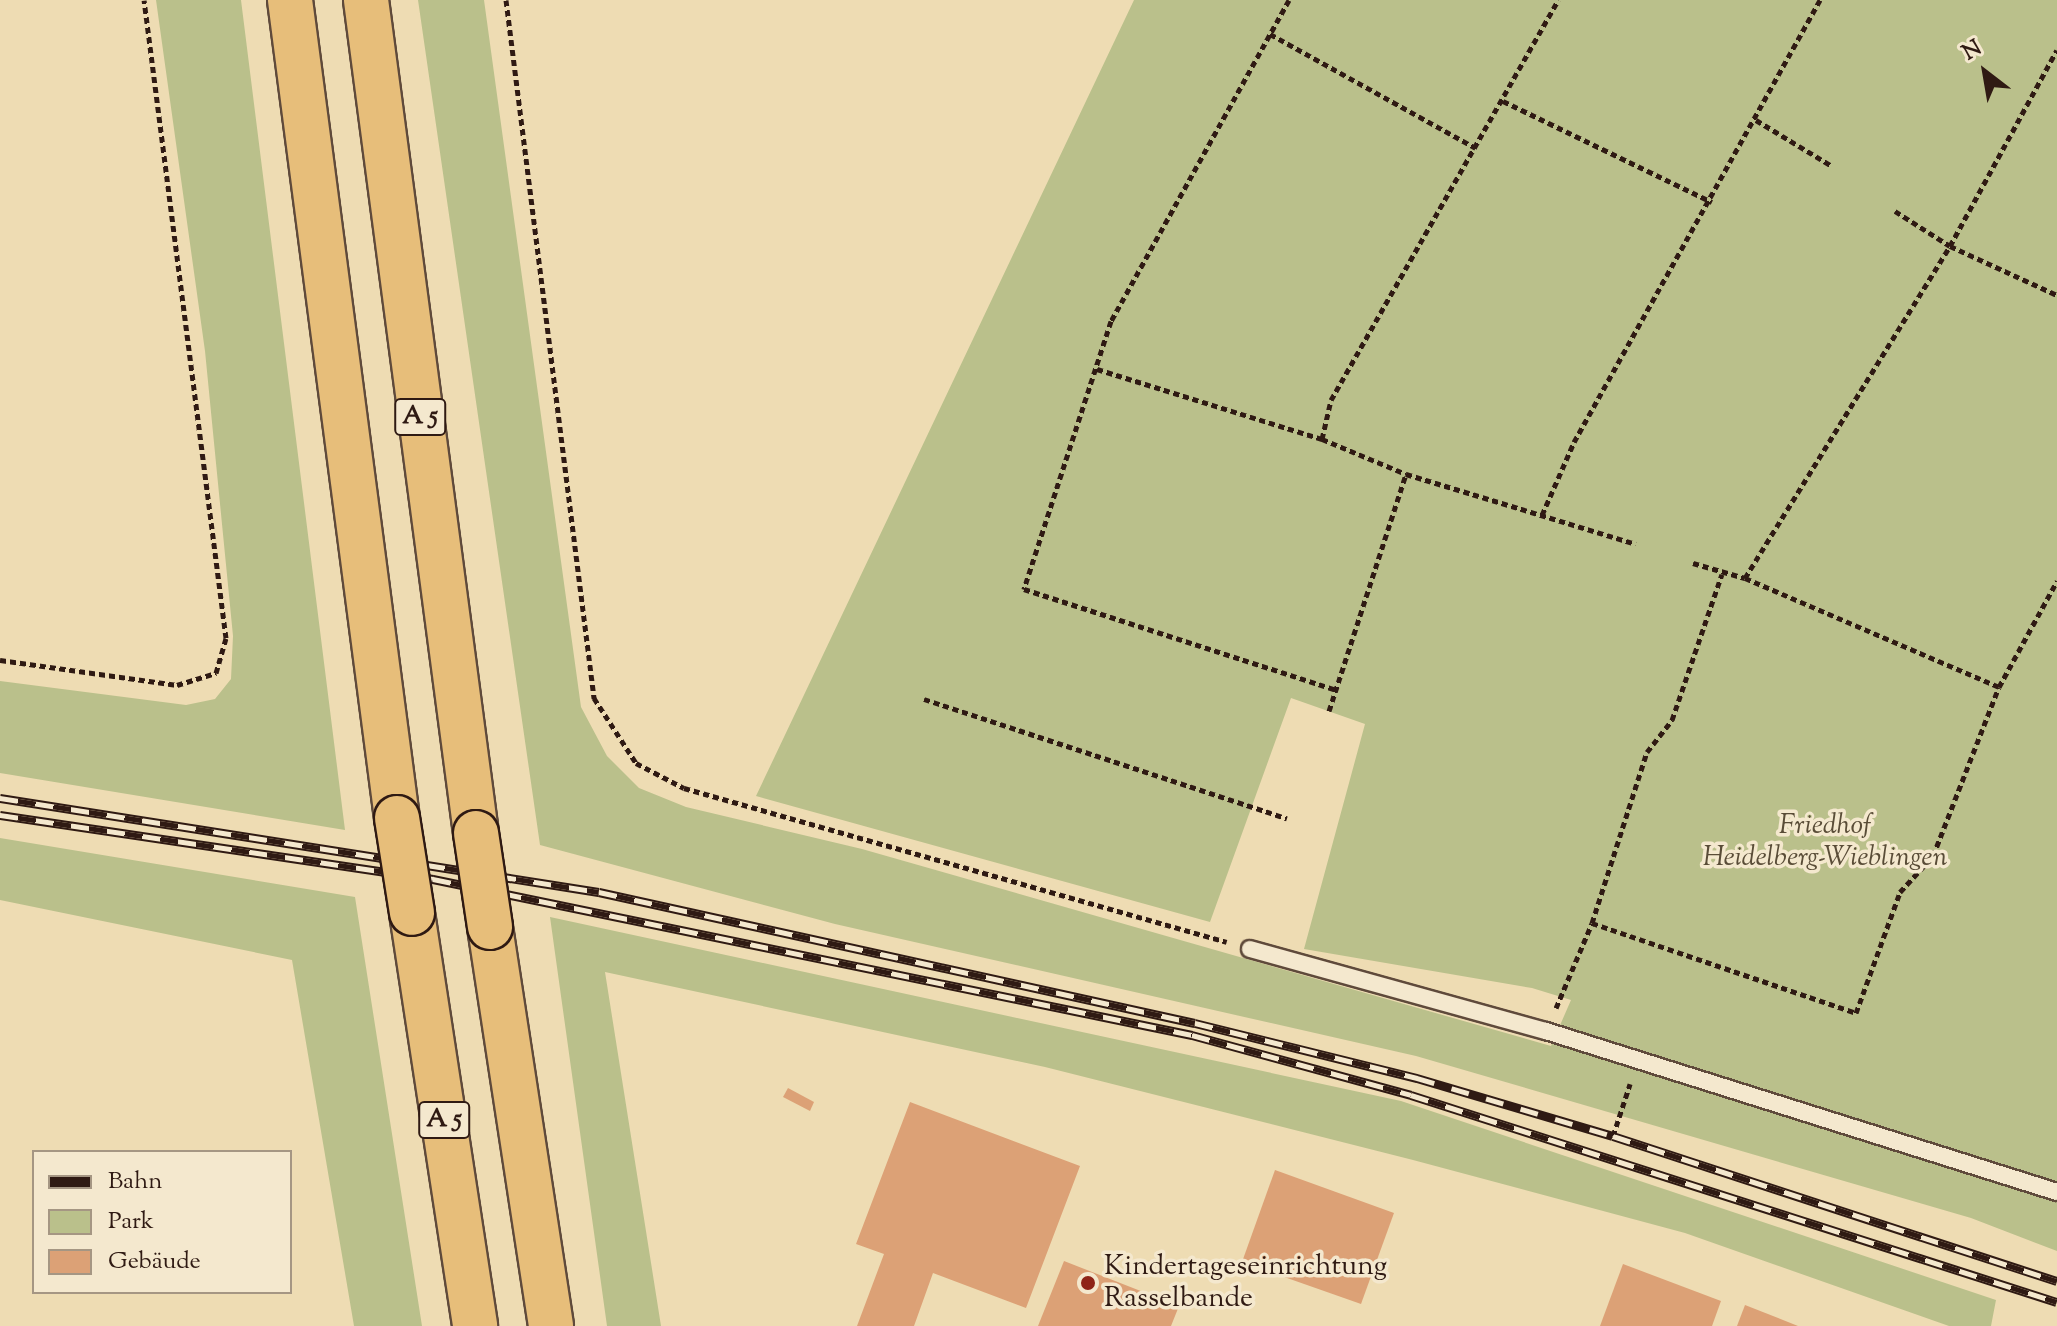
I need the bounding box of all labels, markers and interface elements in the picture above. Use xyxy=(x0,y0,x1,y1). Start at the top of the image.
north arrow xyxy=(1945,32,2025,112)
text: N xyxy=(1957,33,1988,70)
road number: A 5 xyxy=(394,395,446,439)
park label: Friedhof Heidelberg-Wieblingen xyxy=(1703,809,1947,875)
road number: A 5 xyxy=(418,1098,470,1142)
legend xyxy=(32,1150,292,1294)
text: Bahn xyxy=(108,1165,162,1199)
text: Park xyxy=(108,1205,154,1239)
text: Gebäude xyxy=(108,1245,201,1279)
place label: Kindertageseinrichtung Rasselbande xyxy=(1104,1250,1387,1316)
marker: Kindertageseinrichtung Rasselbande xyxy=(1079,1274,1097,1292)

